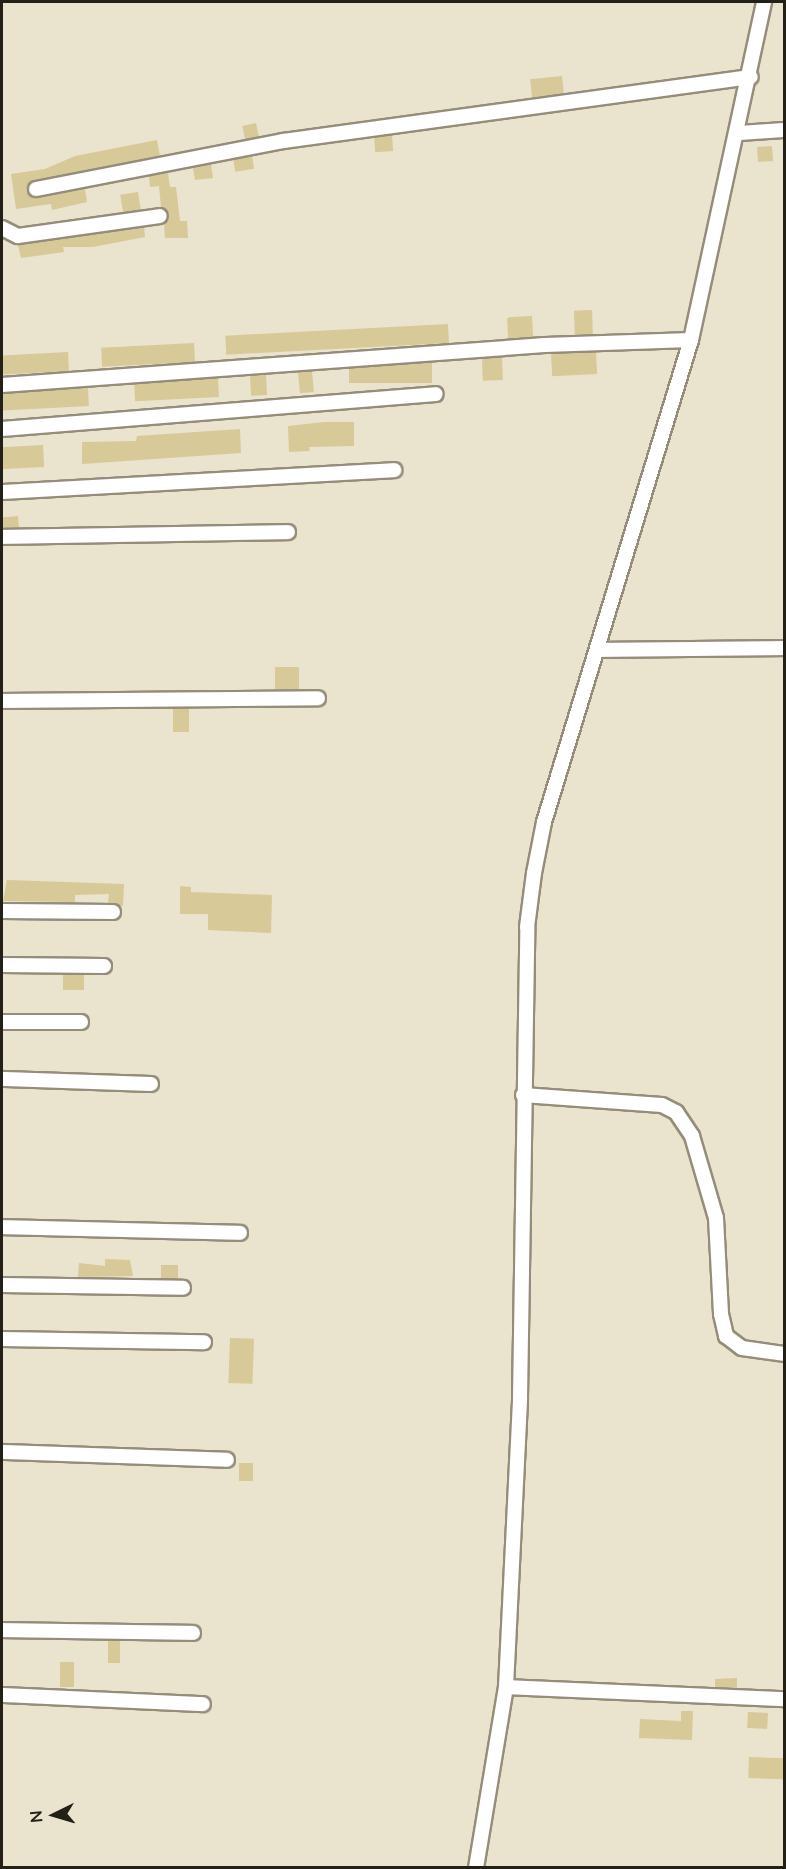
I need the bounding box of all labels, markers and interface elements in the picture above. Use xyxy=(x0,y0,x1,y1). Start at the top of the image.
north arrow xyxy=(24,1785,84,1845)
text: N xyxy=(26,1810,46,1824)

